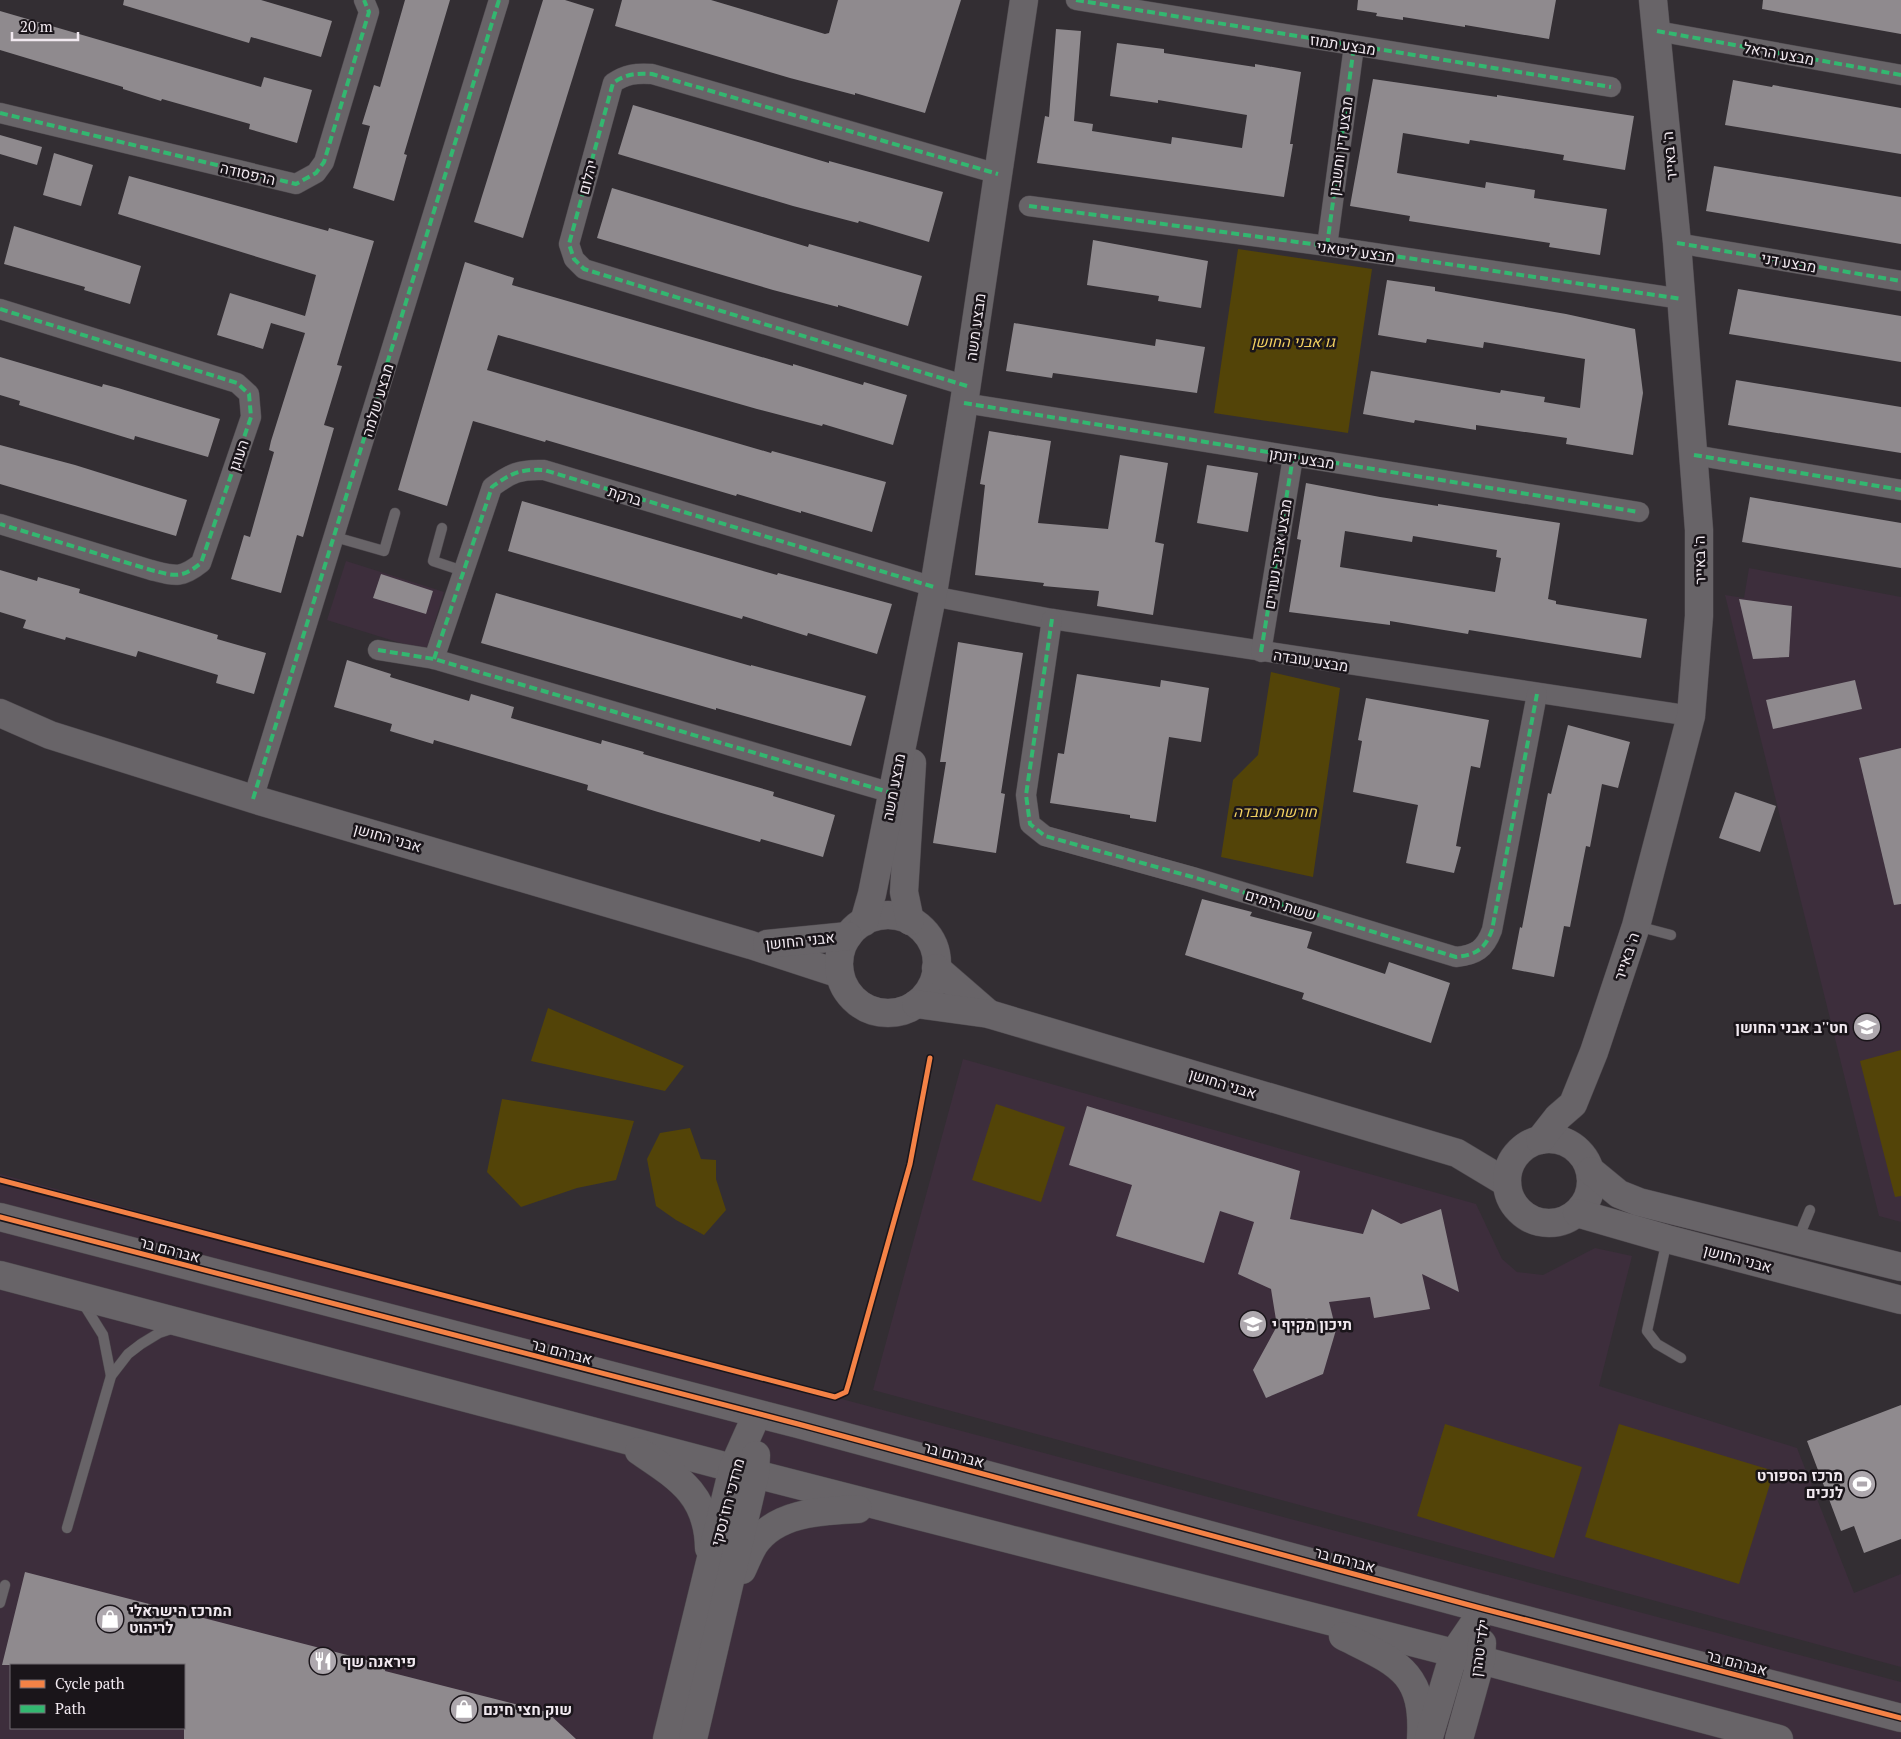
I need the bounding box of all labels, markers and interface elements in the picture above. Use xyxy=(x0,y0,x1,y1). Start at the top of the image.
scale bar xyxy=(12,10,79,42)
text: 20 m xyxy=(20,16,53,36)
street label: מבצע תמוז xyxy=(1309,29,1377,59)
street label: מבצע הראל xyxy=(1742,37,1816,69)
street label: מבצע דין וחשבון xyxy=(1323,95,1357,197)
street label: ה' באייר xyxy=(1657,131,1681,181)
street label: הרפסודה xyxy=(218,157,278,189)
street label: יהלום xyxy=(573,158,601,196)
street label: מבצע ליטאני xyxy=(1315,236,1397,266)
street label: מבצע דני xyxy=(1760,247,1818,277)
street label: מבצע משה xyxy=(960,292,990,362)
park label: גו אבני החושן xyxy=(1251,331,1336,351)
street label: מבצע שלמה xyxy=(356,361,398,439)
street label: העוגן xyxy=(223,437,253,473)
street label: מבצע יונתן xyxy=(1268,443,1336,473)
street label: ברקת xyxy=(606,480,644,510)
street label: מבצע אביב נעורים xyxy=(1258,497,1296,611)
street label: ה' באייר xyxy=(1689,535,1709,585)
street label: מבצע עובדה xyxy=(1272,644,1350,676)
street label: מבצע משה xyxy=(877,752,909,822)
park label: חורשת עובדה xyxy=(1233,801,1318,821)
street label: אבני החושן xyxy=(352,818,424,856)
street label: ששת הימים xyxy=(1243,884,1319,924)
street label: אבני החושן xyxy=(764,926,836,954)
street label: ה' באייר xyxy=(1609,930,1643,982)
school or university icon: חט''ב אבני החושן xyxy=(1852,1012,1882,1042)
place label: חט''ב אבני החושן xyxy=(1735,1017,1848,1037)
street label: אבני החושן xyxy=(1187,1063,1259,1103)
street label: אברהם בר xyxy=(137,1231,203,1267)
street label: אבני החושן xyxy=(1702,1239,1774,1277)
school or university icon: תיכון מקיף י xyxy=(1238,1309,1268,1339)
place label: תיכון מקיף י xyxy=(1272,1314,1352,1334)
street label: אברהם בר xyxy=(529,1333,595,1369)
street label: אברהם בר xyxy=(921,1436,987,1472)
street label: מרדכי רוז'נסקי xyxy=(706,1456,748,1548)
place label: מרכז הספורט לנכים xyxy=(1757,1465,1843,1502)
sports icon: מרכז הספורט לנכים xyxy=(1847,1469,1877,1499)
street label: אברהם בר xyxy=(1312,1541,1378,1577)
place label: המרכז הישראלי לריהוט xyxy=(129,1600,232,1637)
shop icon: המרכז הישראלי לריהוט xyxy=(95,1604,125,1634)
street label: ילדי טהרן xyxy=(1465,1618,1493,1678)
street label: אברהם בר xyxy=(1704,1644,1770,1680)
restaurant icon: פיראנה שף xyxy=(308,1646,338,1676)
place label: פיראנה שף xyxy=(342,1651,416,1671)
legend xyxy=(10,1664,185,1729)
text: Cycle path xyxy=(55,1673,125,1693)
shop icon: שוק חצי חינם xyxy=(449,1694,479,1724)
text: Path xyxy=(55,1698,86,1718)
place label: שוק חצי חינם xyxy=(483,1699,572,1719)

